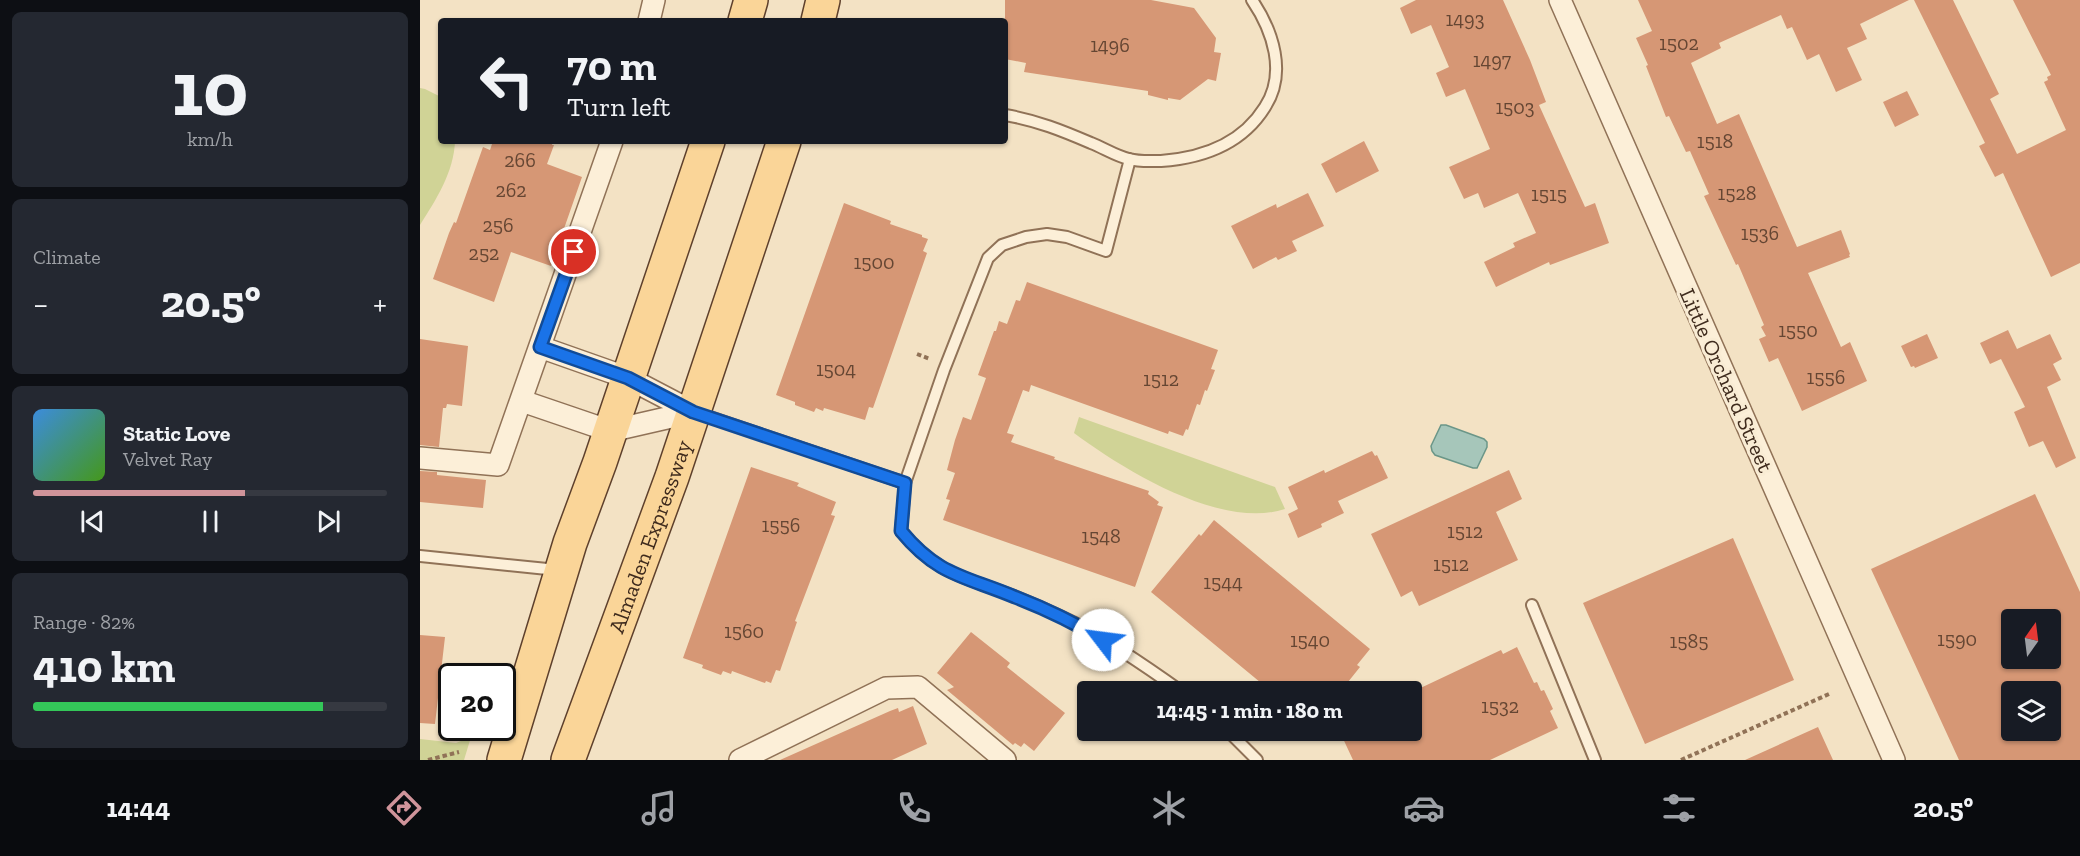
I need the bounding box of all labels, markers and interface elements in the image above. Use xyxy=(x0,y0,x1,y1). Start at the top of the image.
house number: 1493 xyxy=(1446,7,1484,31)
house number: 1502 xyxy=(1659,31,1699,55)
house number: 1496 xyxy=(1090,33,1130,57)
text: 70 m xyxy=(567,40,657,91)
text: 10 xyxy=(172,41,248,135)
icon: left xyxy=(468,42,546,120)
house number: 1497 xyxy=(1473,48,1512,72)
text: Turn left xyxy=(567,91,670,123)
house number: 1503 xyxy=(1495,95,1535,119)
text: km/h xyxy=(187,127,233,151)
house number: 1518 xyxy=(1697,129,1733,153)
house number: 266 xyxy=(504,148,536,172)
house number: 262 xyxy=(495,178,527,202)
house number: 1528 xyxy=(1718,181,1757,205)
house number: 1515 xyxy=(1531,182,1567,206)
house number: 256 xyxy=(482,213,514,237)
house number: 1536 xyxy=(1741,221,1779,245)
pin xyxy=(548,226,599,277)
icon: arrive xyxy=(557,235,590,268)
house number: 252 xyxy=(469,241,499,265)
text: Climate xyxy=(33,245,101,269)
house number: 1500 xyxy=(854,250,894,274)
text: 20.5° xyxy=(161,275,261,329)
text: − xyxy=(33,284,48,323)
text: + xyxy=(373,284,387,323)
street label: Little Orchard Street xyxy=(1674,284,1780,477)
house number: 1550 xyxy=(1778,318,1818,342)
house number: 1504 xyxy=(816,357,856,381)
house number: 1556 xyxy=(1807,365,1845,389)
house number: 1512 xyxy=(1143,367,1179,391)
text: Static Love xyxy=(123,420,230,447)
street label: Almaden Expressway xyxy=(603,436,698,637)
text: Velvet Ray xyxy=(123,447,212,471)
icon: previous xyxy=(76,505,109,538)
icon: pause xyxy=(194,505,227,538)
icon: next xyxy=(312,505,345,538)
house number: 1556 xyxy=(762,513,800,537)
house number: 1512 xyxy=(1447,519,1483,543)
house number: 1548 xyxy=(1081,524,1121,548)
house number: 1512 xyxy=(1433,552,1469,576)
house number: 1544 xyxy=(1203,570,1243,594)
position arrow xyxy=(1071,608,1135,672)
north arrow xyxy=(2001,609,2061,669)
map controls xyxy=(2001,609,2061,741)
text: Range · 82% xyxy=(33,610,135,634)
house number: 1560 xyxy=(724,619,764,643)
house number: 1590 xyxy=(1937,627,1977,651)
house number: 1540 xyxy=(1290,628,1330,652)
house number: 1585 xyxy=(1670,629,1708,653)
text: 410 km xyxy=(33,640,175,694)
speed limit sign: 20 xyxy=(438,663,516,741)
button: layers xyxy=(2001,681,2061,741)
house number: 1532 xyxy=(1481,694,1519,718)
text: 14:45 · 1 min · 180 m xyxy=(1156,697,1343,724)
icon: directions xyxy=(383,787,425,829)
icon: music xyxy=(638,787,680,829)
icon: phone xyxy=(893,787,935,829)
icon: climate xyxy=(1148,787,1190,829)
icon: car xyxy=(1403,787,1445,829)
icon: filters xyxy=(1658,787,1700,829)
text: 14:44 xyxy=(107,792,170,824)
text: 20.5° xyxy=(1913,792,1973,824)

